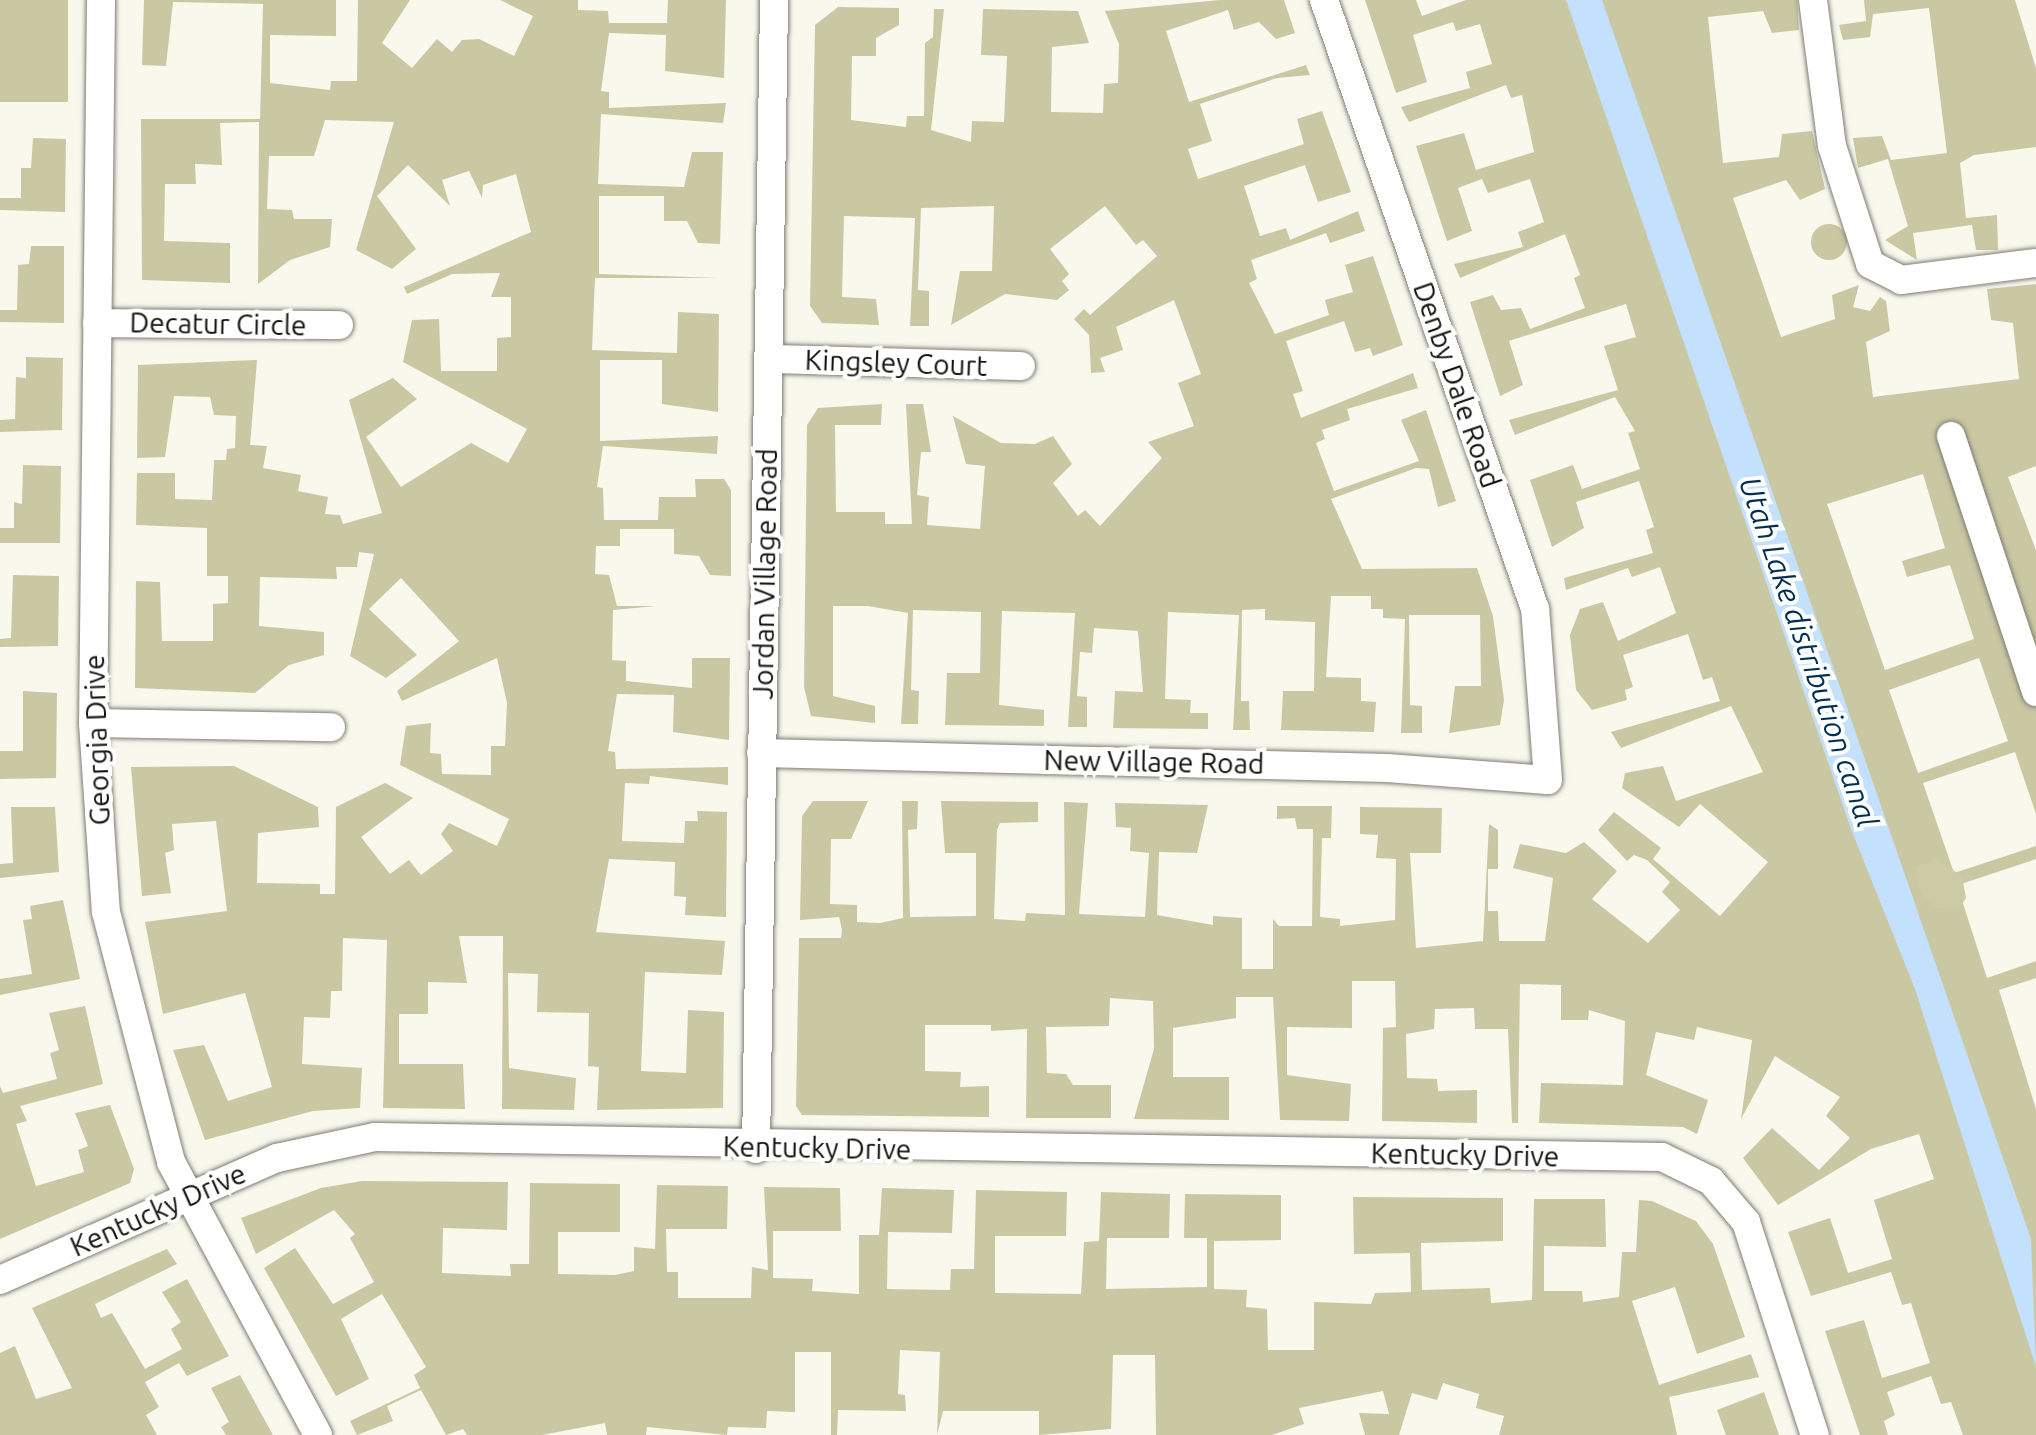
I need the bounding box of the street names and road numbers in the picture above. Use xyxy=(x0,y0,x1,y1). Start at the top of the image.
street label: Denby Dale Road xyxy=(1406,278,1508,492)
street label: Decatur Circle xyxy=(129,306,307,342)
street label: Kingsley Court xyxy=(804,343,988,383)
street label: Jordan Village Road xyxy=(746,448,784,700)
street label: Georgia Drive xyxy=(77,654,117,826)
street label: New Village Road xyxy=(1043,743,1265,781)
street label: Kentucky Drive xyxy=(723,1130,911,1166)
street label: Kentucky Drive xyxy=(1371,1137,1559,1173)
street label: Kentucky Drive xyxy=(65,1156,251,1264)

